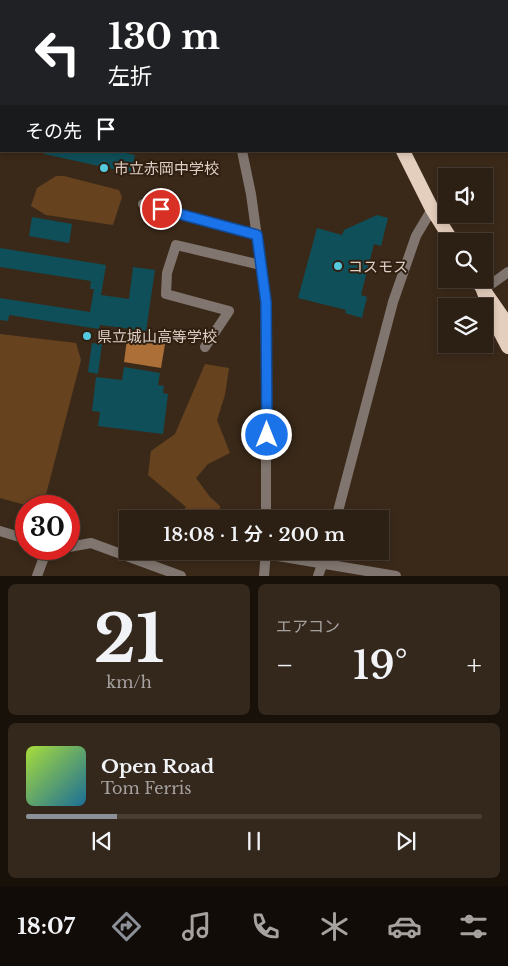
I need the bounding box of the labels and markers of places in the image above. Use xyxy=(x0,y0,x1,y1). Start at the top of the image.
place label: 市立赤岡中学校 xyxy=(114,159,219,178)
marker: 市立赤岡中学校 xyxy=(98,162,110,174)
pin xyxy=(140,188,182,230)
place label: コスモス xyxy=(348,257,408,276)
marker: コスモス xyxy=(332,260,344,272)
place label: 県立城山高等学校 xyxy=(97,327,217,346)
marker: 県立城山高等学校 xyxy=(81,330,93,342)

